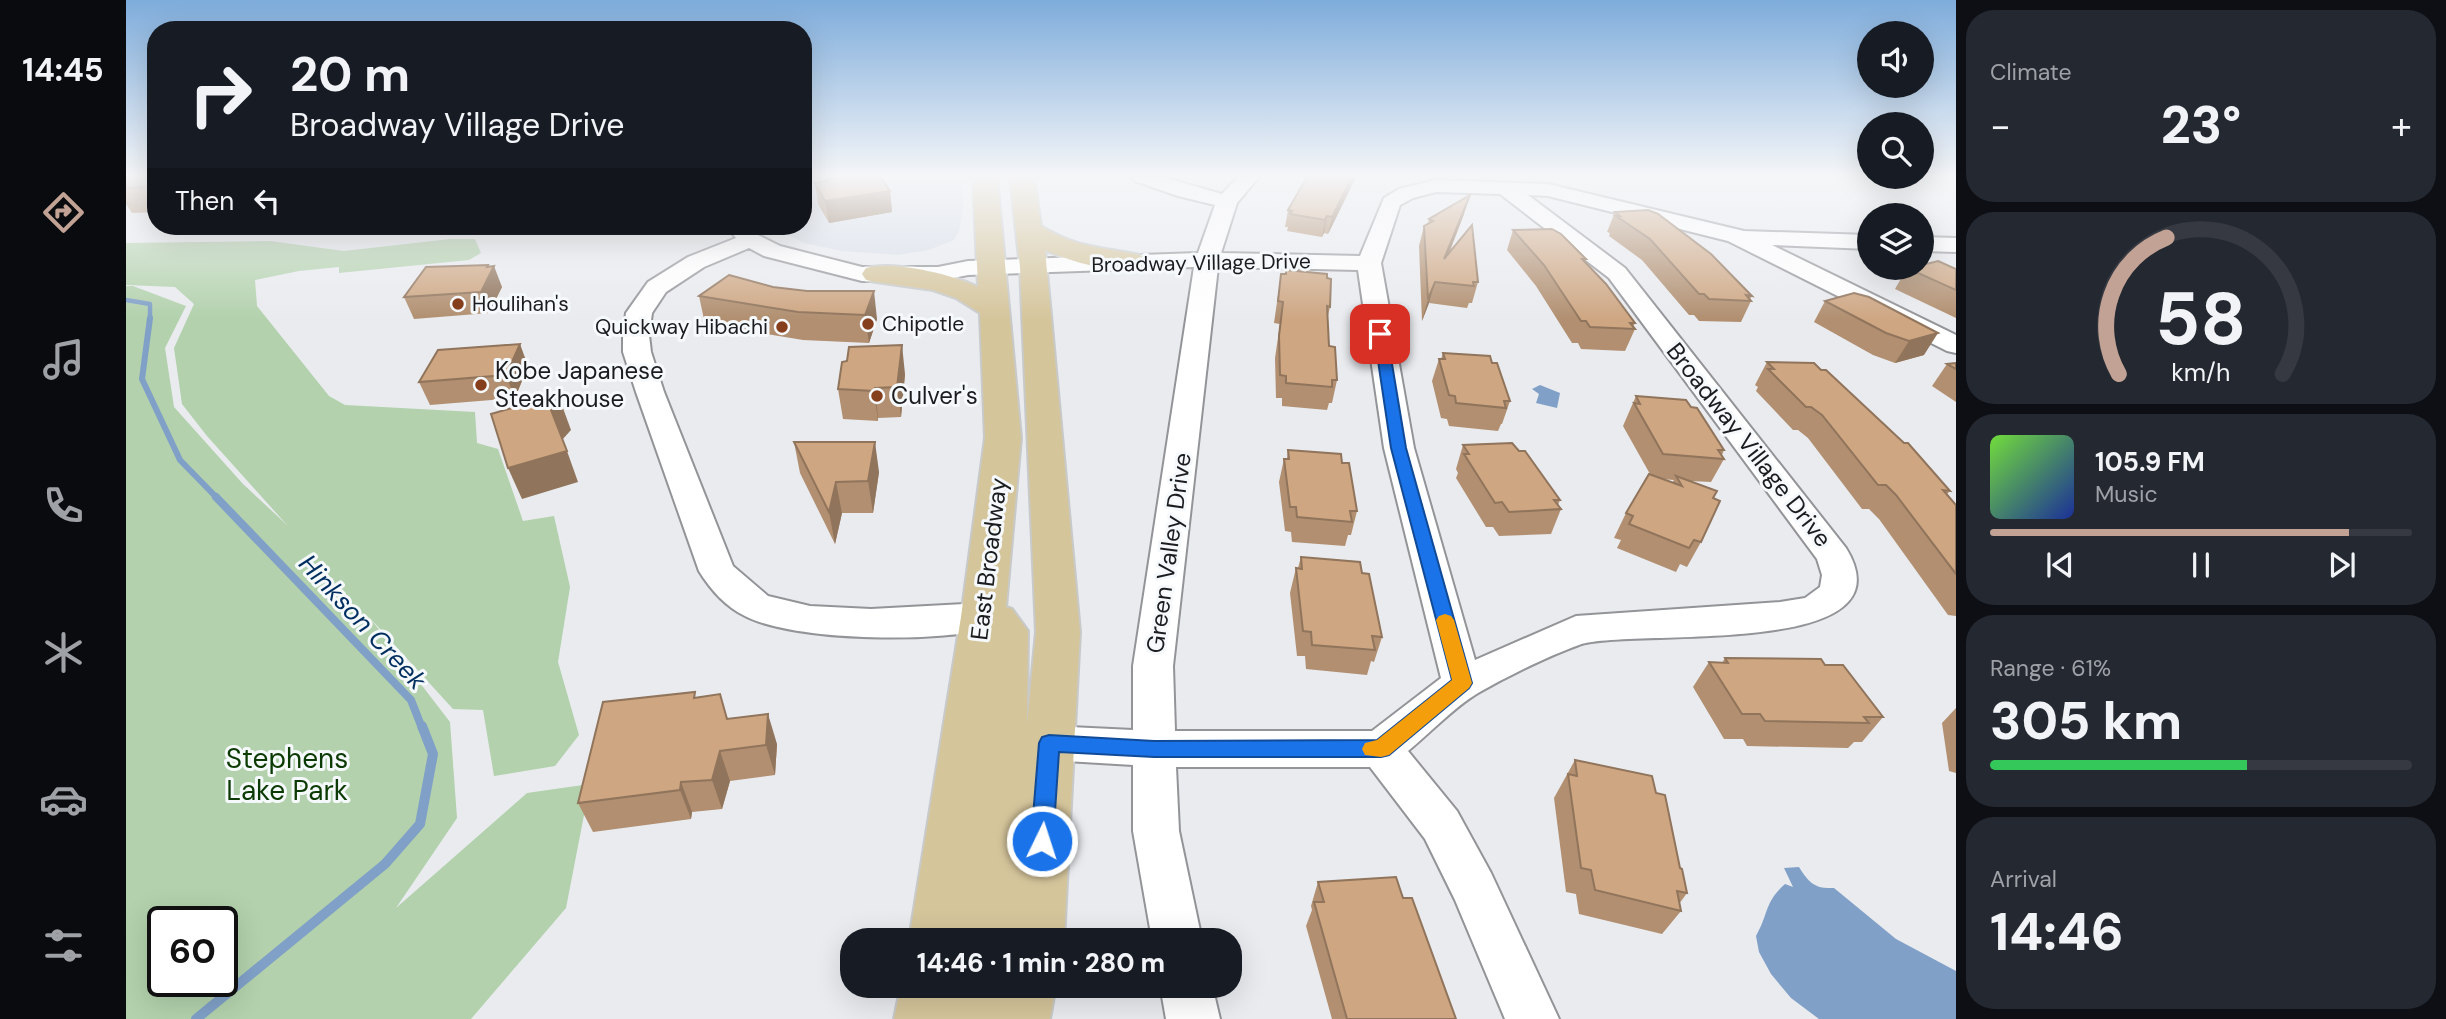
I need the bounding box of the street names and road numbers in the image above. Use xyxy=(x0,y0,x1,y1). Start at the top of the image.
street label: Broadway Village Drive xyxy=(1091,247,1311,279)
street label: Broadway Village Drive xyxy=(1660,336,1839,553)
street label: Green Valley Drive xyxy=(1139,451,1198,655)
street label: East Broadway xyxy=(963,476,1014,642)

